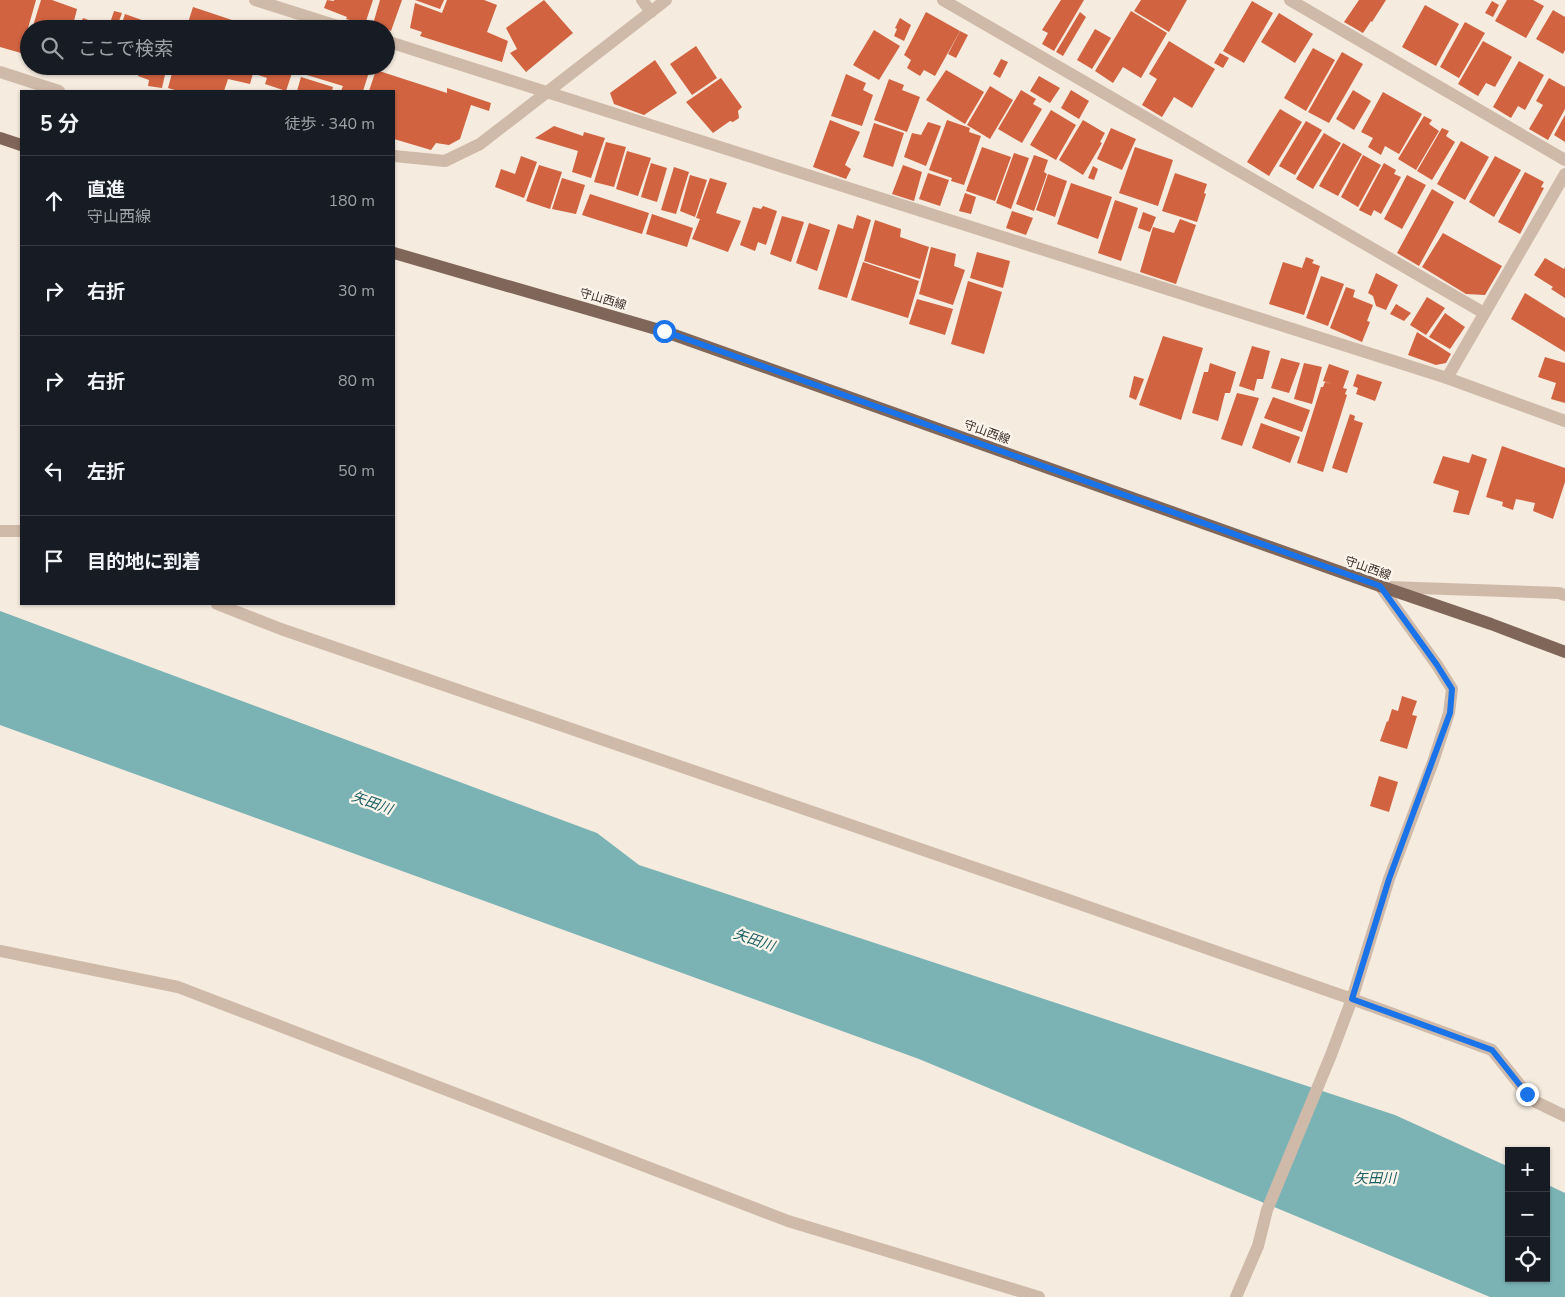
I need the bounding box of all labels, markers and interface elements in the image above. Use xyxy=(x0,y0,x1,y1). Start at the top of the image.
search box xyxy=(20,20,395,75)
icon: search xyxy=(38,34,66,62)
text: ここで検索 xyxy=(78,36,173,62)
text: 5 分 xyxy=(40,110,79,138)
text: 徒歩 · 340 m xyxy=(285,113,375,135)
text: 直進 xyxy=(87,177,125,203)
icon: ahead xyxy=(40,187,68,215)
text: 180 m xyxy=(328,190,375,212)
text: 守山西線 xyxy=(87,206,151,228)
icon: right xyxy=(40,277,68,305)
text: 右折 xyxy=(87,279,125,305)
text: 30 m xyxy=(338,280,375,302)
street label: 守山西線 xyxy=(578,285,628,313)
route start xyxy=(653,320,676,343)
icon: right xyxy=(40,367,68,395)
text: 右折 xyxy=(87,369,125,395)
text: 80 m xyxy=(338,370,375,392)
street label: 守山西線 xyxy=(962,416,1012,448)
icon: left xyxy=(40,457,68,485)
text: 左折 xyxy=(87,459,125,485)
text: 50 m xyxy=(338,460,375,482)
icon: arrive xyxy=(40,547,68,575)
text: 目的地に到着 xyxy=(87,549,201,575)
street label: 守山西線 xyxy=(1343,553,1393,583)
water label: 矢田川 xyxy=(349,787,397,820)
water label: 矢田川 xyxy=(731,924,779,956)
route end xyxy=(1516,1083,1539,1106)
map controls xyxy=(1505,1147,1550,1282)
button: + xyxy=(1505,1147,1550,1192)
water label: 矢田川 xyxy=(1354,1169,1398,1188)
button: − xyxy=(1505,1192,1550,1237)
button: locate xyxy=(1505,1237,1550,1282)

